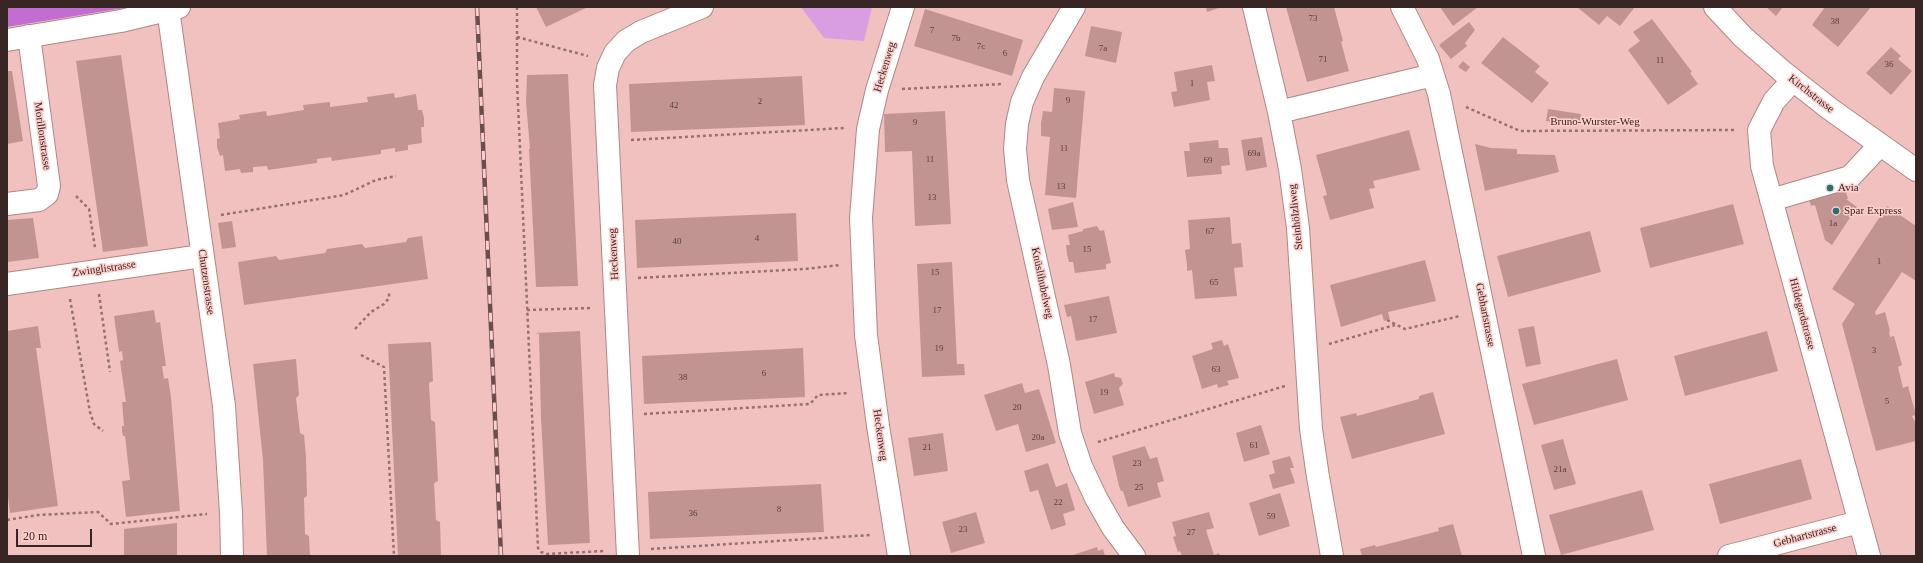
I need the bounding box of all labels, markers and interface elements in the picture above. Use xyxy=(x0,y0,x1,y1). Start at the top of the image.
house number: 73 xyxy=(1308,14,1318,24)
house number: 38 xyxy=(1830,17,1840,27)
house number: 7 xyxy=(930,26,934,36)
house number: 7b xyxy=(952,34,960,44)
street label: Heckenweg xyxy=(871,40,899,94)
house number: 7c xyxy=(977,42,985,52)
house number: 7a xyxy=(1099,44,1107,54)
house number: 6 xyxy=(1003,49,1007,59)
house number: 71 xyxy=(1318,55,1328,65)
house number: 11 xyxy=(1656,56,1664,66)
house number: 36 xyxy=(1884,60,1894,70)
street label: Kirchstrasse xyxy=(1786,72,1836,116)
house number: 1 xyxy=(1190,79,1194,89)
house number: 9 xyxy=(1066,96,1070,106)
house number: 2 xyxy=(758,97,762,107)
street label: Morillonstrasse xyxy=(31,101,53,171)
house number: 42 xyxy=(670,101,678,111)
street label: Bruno-Wurster-Weg xyxy=(1550,115,1640,129)
house number: 9 xyxy=(913,118,917,128)
house number: 11 xyxy=(1060,144,1068,154)
house number: 69a xyxy=(1248,149,1260,159)
house number: 11 xyxy=(926,155,934,165)
house number: 69 xyxy=(1204,156,1212,166)
place label: Avia xyxy=(1838,181,1859,195)
house number: 13 xyxy=(1056,182,1066,192)
street label: Steinhölzliweg xyxy=(1286,183,1306,251)
marker: Avia xyxy=(1825,183,1835,193)
house number: 13 xyxy=(928,193,936,203)
place label: Spar Express xyxy=(1844,204,1902,218)
marker: Spar Express xyxy=(1831,206,1841,216)
house number: 1a xyxy=(1829,219,1837,229)
house number: 67 xyxy=(1206,227,1214,237)
street label: Heckenweg xyxy=(606,228,622,280)
house number: 4 xyxy=(755,234,759,244)
house number: 40 xyxy=(672,237,682,247)
house number: 15 xyxy=(1082,245,1092,255)
street label: Knüslihubelweg xyxy=(1028,246,1056,320)
street label: Chutzenstrasse xyxy=(195,248,217,316)
house number: 1 xyxy=(1877,257,1881,267)
street label: Zwinglistrasse xyxy=(71,258,137,280)
house number: 15 xyxy=(930,268,940,278)
street label: Hildegardstrasse xyxy=(1786,277,1818,351)
house number: 65 xyxy=(1210,278,1218,288)
street label: Gebhartstrasse xyxy=(1472,282,1498,348)
house number: 17 xyxy=(932,306,942,316)
house number: 17 xyxy=(1088,315,1098,325)
house number: 19 xyxy=(934,344,944,354)
house number: 3 xyxy=(1872,346,1876,356)
house number: 63 xyxy=(1212,365,1220,375)
house number: 6 xyxy=(762,369,766,379)
house number: 38 xyxy=(678,373,688,383)
house number: 19 xyxy=(1100,388,1108,398)
house number: 5 xyxy=(1885,397,1889,407)
house number: 20 xyxy=(1012,403,1022,413)
street label: Heckenweg xyxy=(870,408,890,462)
house number: 20a xyxy=(1032,433,1044,443)
house number: 61 xyxy=(1250,441,1258,451)
house number: 21 xyxy=(922,443,932,453)
house number: 23 xyxy=(1132,459,1142,469)
house number: 21a xyxy=(1554,465,1566,475)
house number: 25 xyxy=(1134,483,1144,493)
house number: 22 xyxy=(1054,498,1062,508)
house number: 8 xyxy=(777,505,781,515)
house number: 36 xyxy=(688,509,698,519)
house number: 59 xyxy=(1266,512,1276,522)
scale bar xyxy=(18,521,94,547)
street label: Gebhartstrasse xyxy=(1772,521,1838,551)
house number: 23 xyxy=(958,525,968,535)
house number: 27 xyxy=(1186,528,1196,538)
text: 20 m xyxy=(23,529,47,543)

